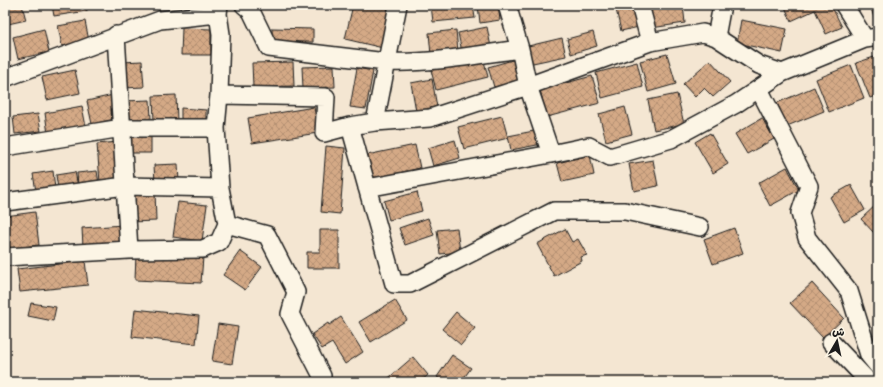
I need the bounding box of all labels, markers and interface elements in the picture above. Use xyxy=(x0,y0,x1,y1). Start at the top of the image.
north arrow xyxy=(817,321,857,361)
text: ش xyxy=(831,321,846,340)

